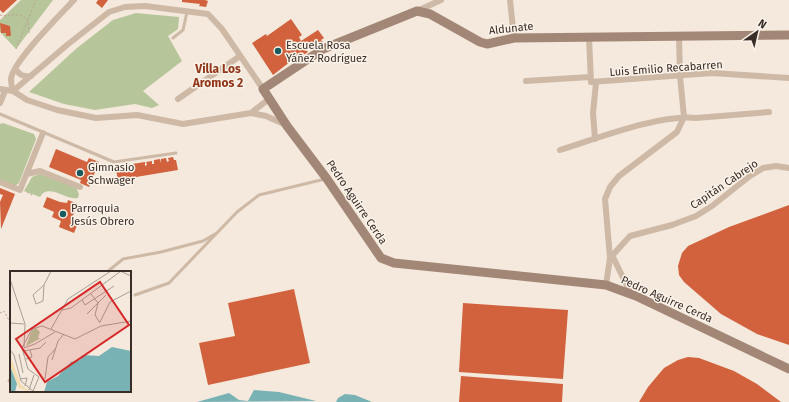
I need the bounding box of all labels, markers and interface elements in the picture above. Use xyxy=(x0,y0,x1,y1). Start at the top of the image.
north arrow xyxy=(737,12,777,52)
text: N xyxy=(756,17,769,32)
street label: Aldunate xyxy=(488,20,534,37)
place label: Escuela Rosa Yáñez Rodríguez xyxy=(286,39,367,65)
marker: Escuela Rosa Yáñez Rodríguez xyxy=(273,46,283,56)
street label: Luis Emilio Recabarren xyxy=(609,58,723,79)
district label: Villa Los Aromos 2 xyxy=(192,62,243,90)
street label: Capitán Cabrejo xyxy=(688,157,761,212)
street label: Pedro Aguirre Cerda xyxy=(324,158,390,247)
place label: Gimnasio Schwager xyxy=(88,161,136,187)
marker: Gimnasio Schwager xyxy=(75,168,85,178)
place label: Parroquia Jesús Obrero xyxy=(71,202,134,228)
marker: Parroquia Jesús Obrero xyxy=(58,209,68,219)
inset map xyxy=(10,271,131,392)
street label: Pedro Aguirre Cerda xyxy=(619,273,715,325)

